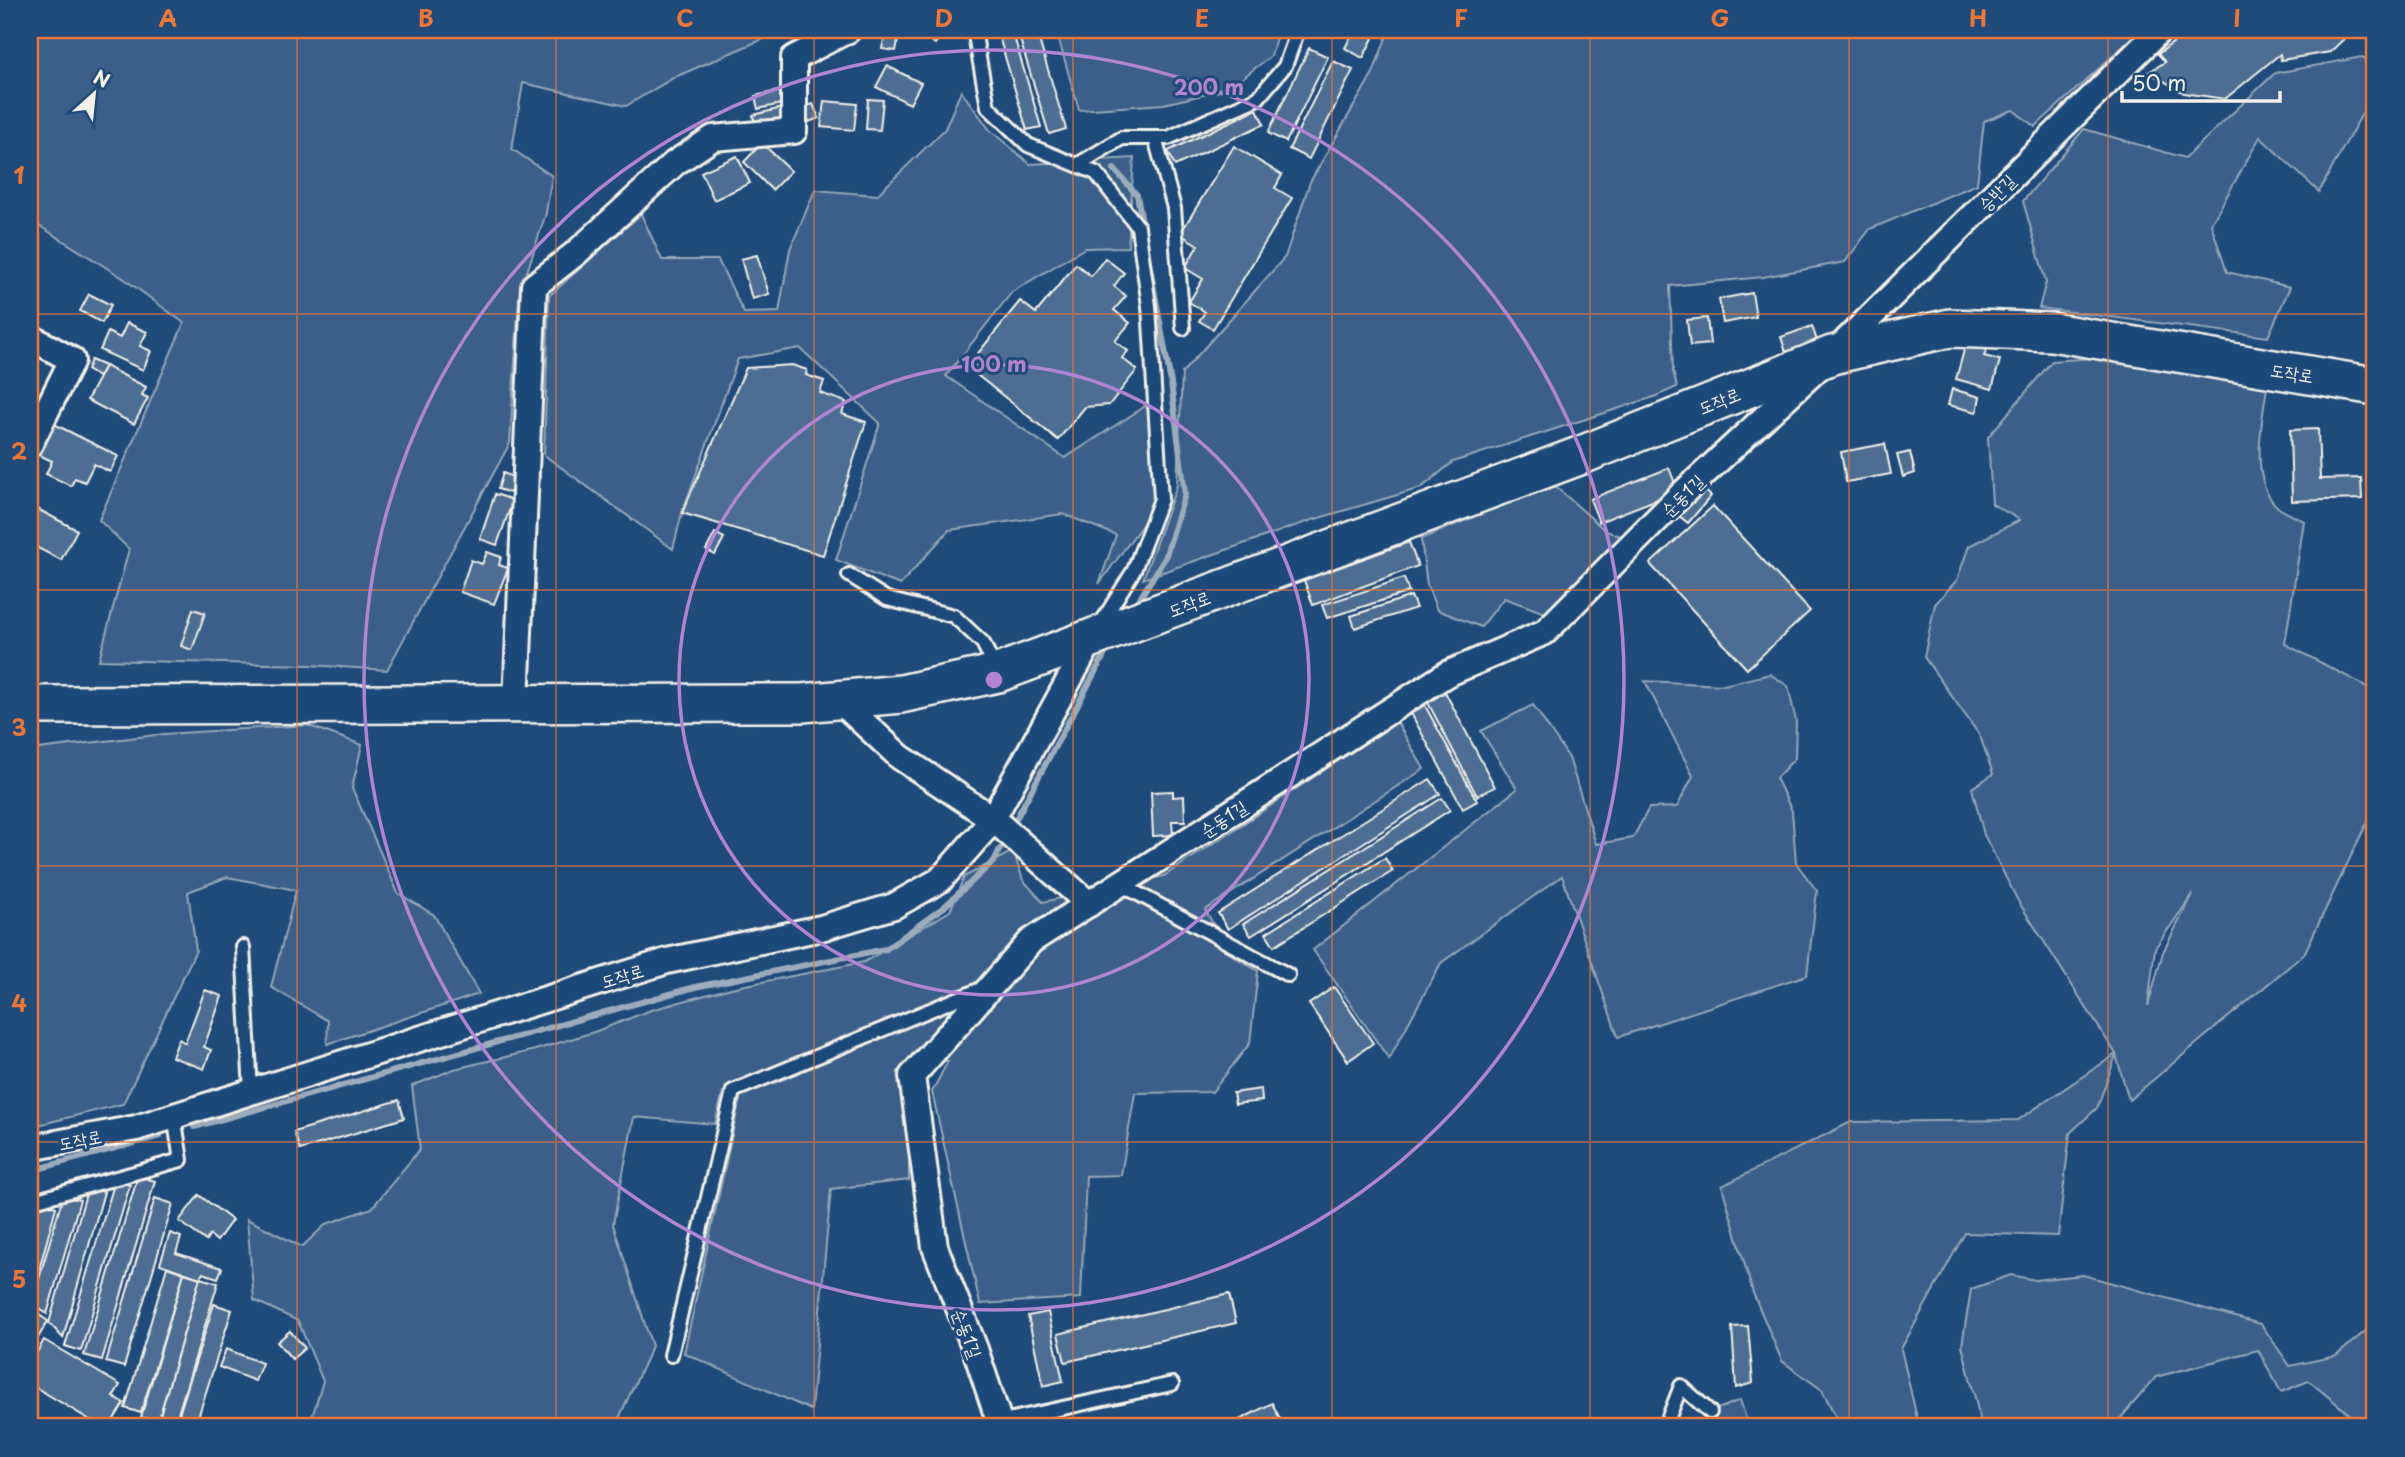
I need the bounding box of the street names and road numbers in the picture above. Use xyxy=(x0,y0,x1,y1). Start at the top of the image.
street label: 승반길 xyxy=(1971,167,2021,217)
street label: 도작로 xyxy=(2268,355,2316,389)
street label: 도작로 xyxy=(1694,379,1744,421)
street label: 순동1길 xyxy=(1654,467,1710,523)
street label: 도작로 xyxy=(1164,583,1214,623)
street label: 순동1길 xyxy=(1194,792,1252,843)
street label: 도작로 xyxy=(597,956,647,994)
street label: 도작로 xyxy=(56,1122,104,1156)
street label: 순동1길 xyxy=(946,1304,990,1362)

